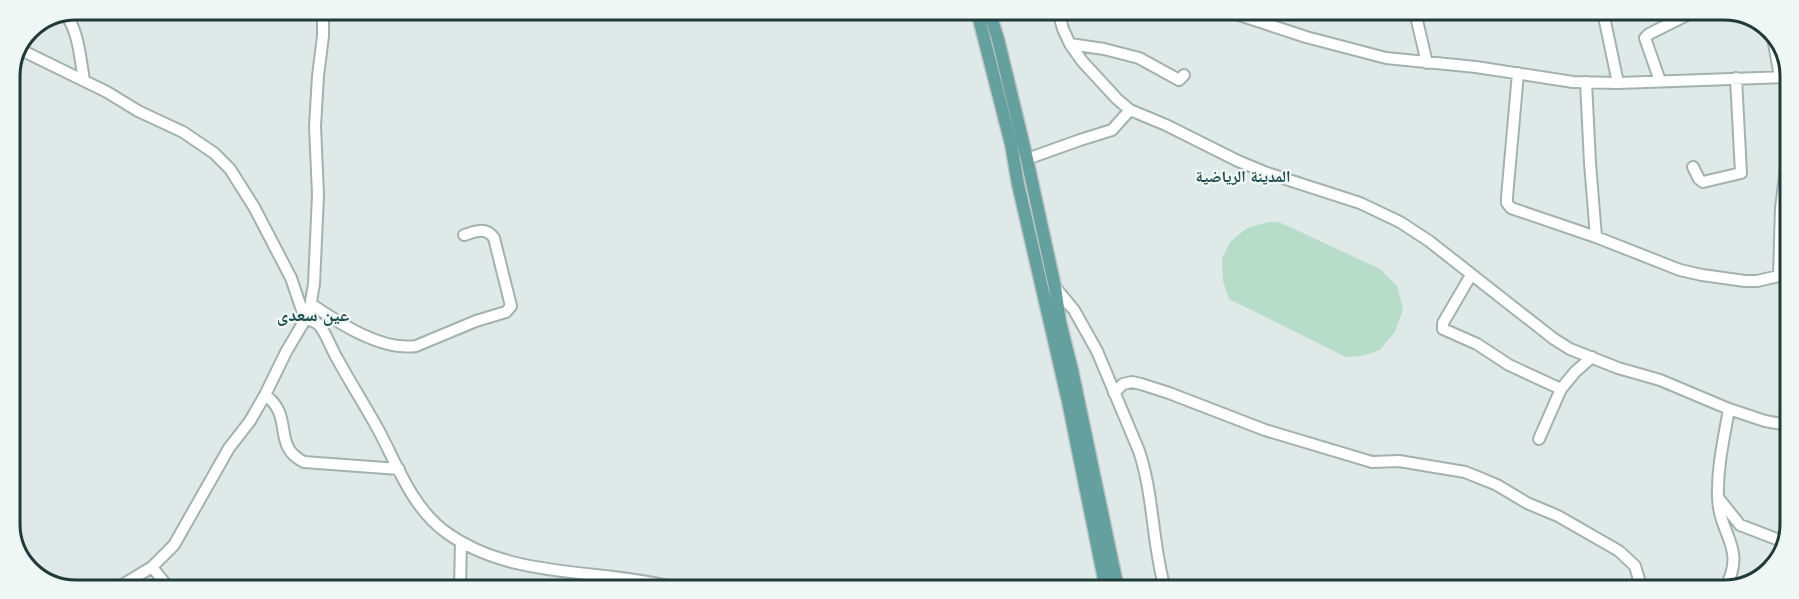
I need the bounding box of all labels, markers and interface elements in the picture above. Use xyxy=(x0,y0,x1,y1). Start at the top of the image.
district label: المدينة الرياضية xyxy=(1196,167,1290,186)
district label: عين سعدى xyxy=(277,304,349,326)

